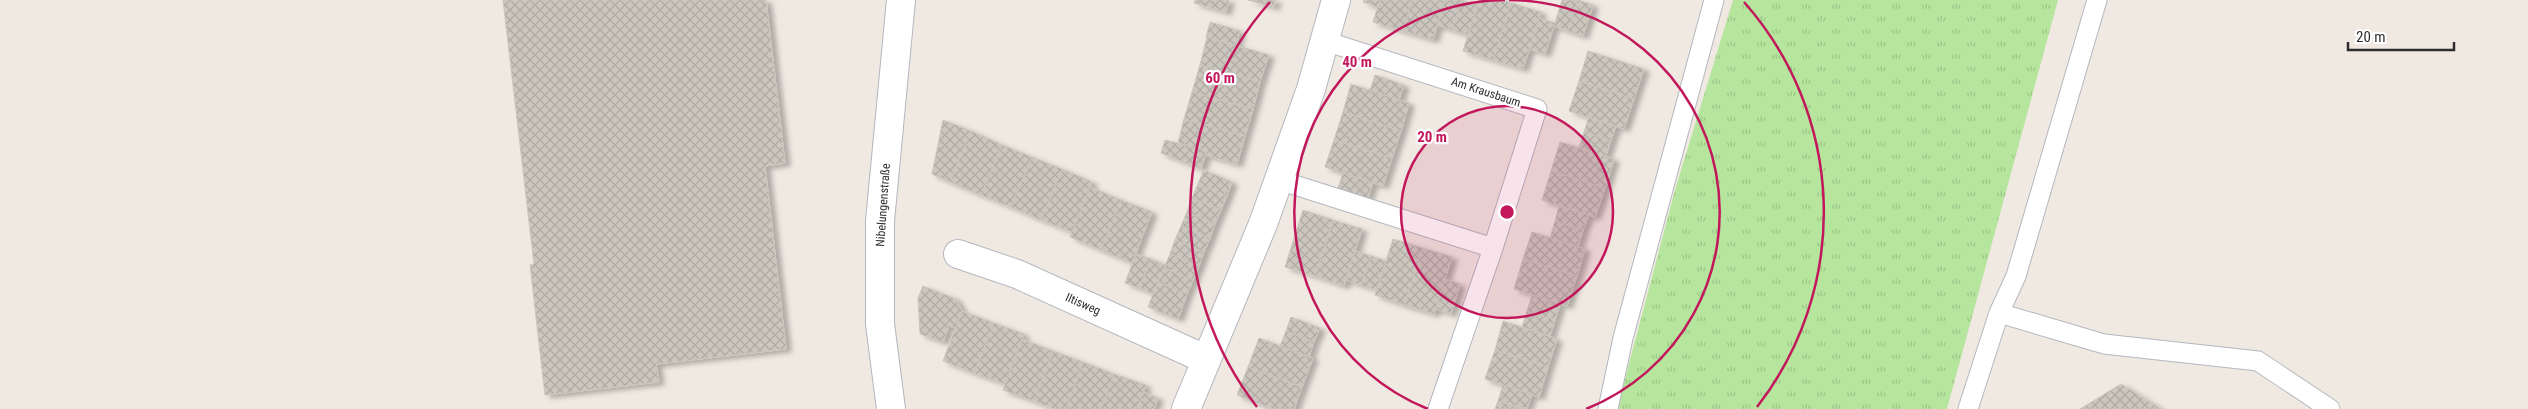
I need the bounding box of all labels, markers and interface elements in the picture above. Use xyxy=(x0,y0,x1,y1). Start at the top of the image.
scale bar xyxy=(2348,20,2454,52)
text: 20 m xyxy=(2356,28,2386,46)
text: 40 m xyxy=(1342,53,1372,71)
text: 60 m xyxy=(1205,69,1235,87)
street label: Am Krausbaum xyxy=(1450,74,1522,110)
text: 20 m xyxy=(1417,128,1447,146)
street label: Nibelungenstraße xyxy=(873,162,893,247)
centre of rings xyxy=(1498,203,1516,221)
street label: Iltisweg xyxy=(1063,290,1103,318)

